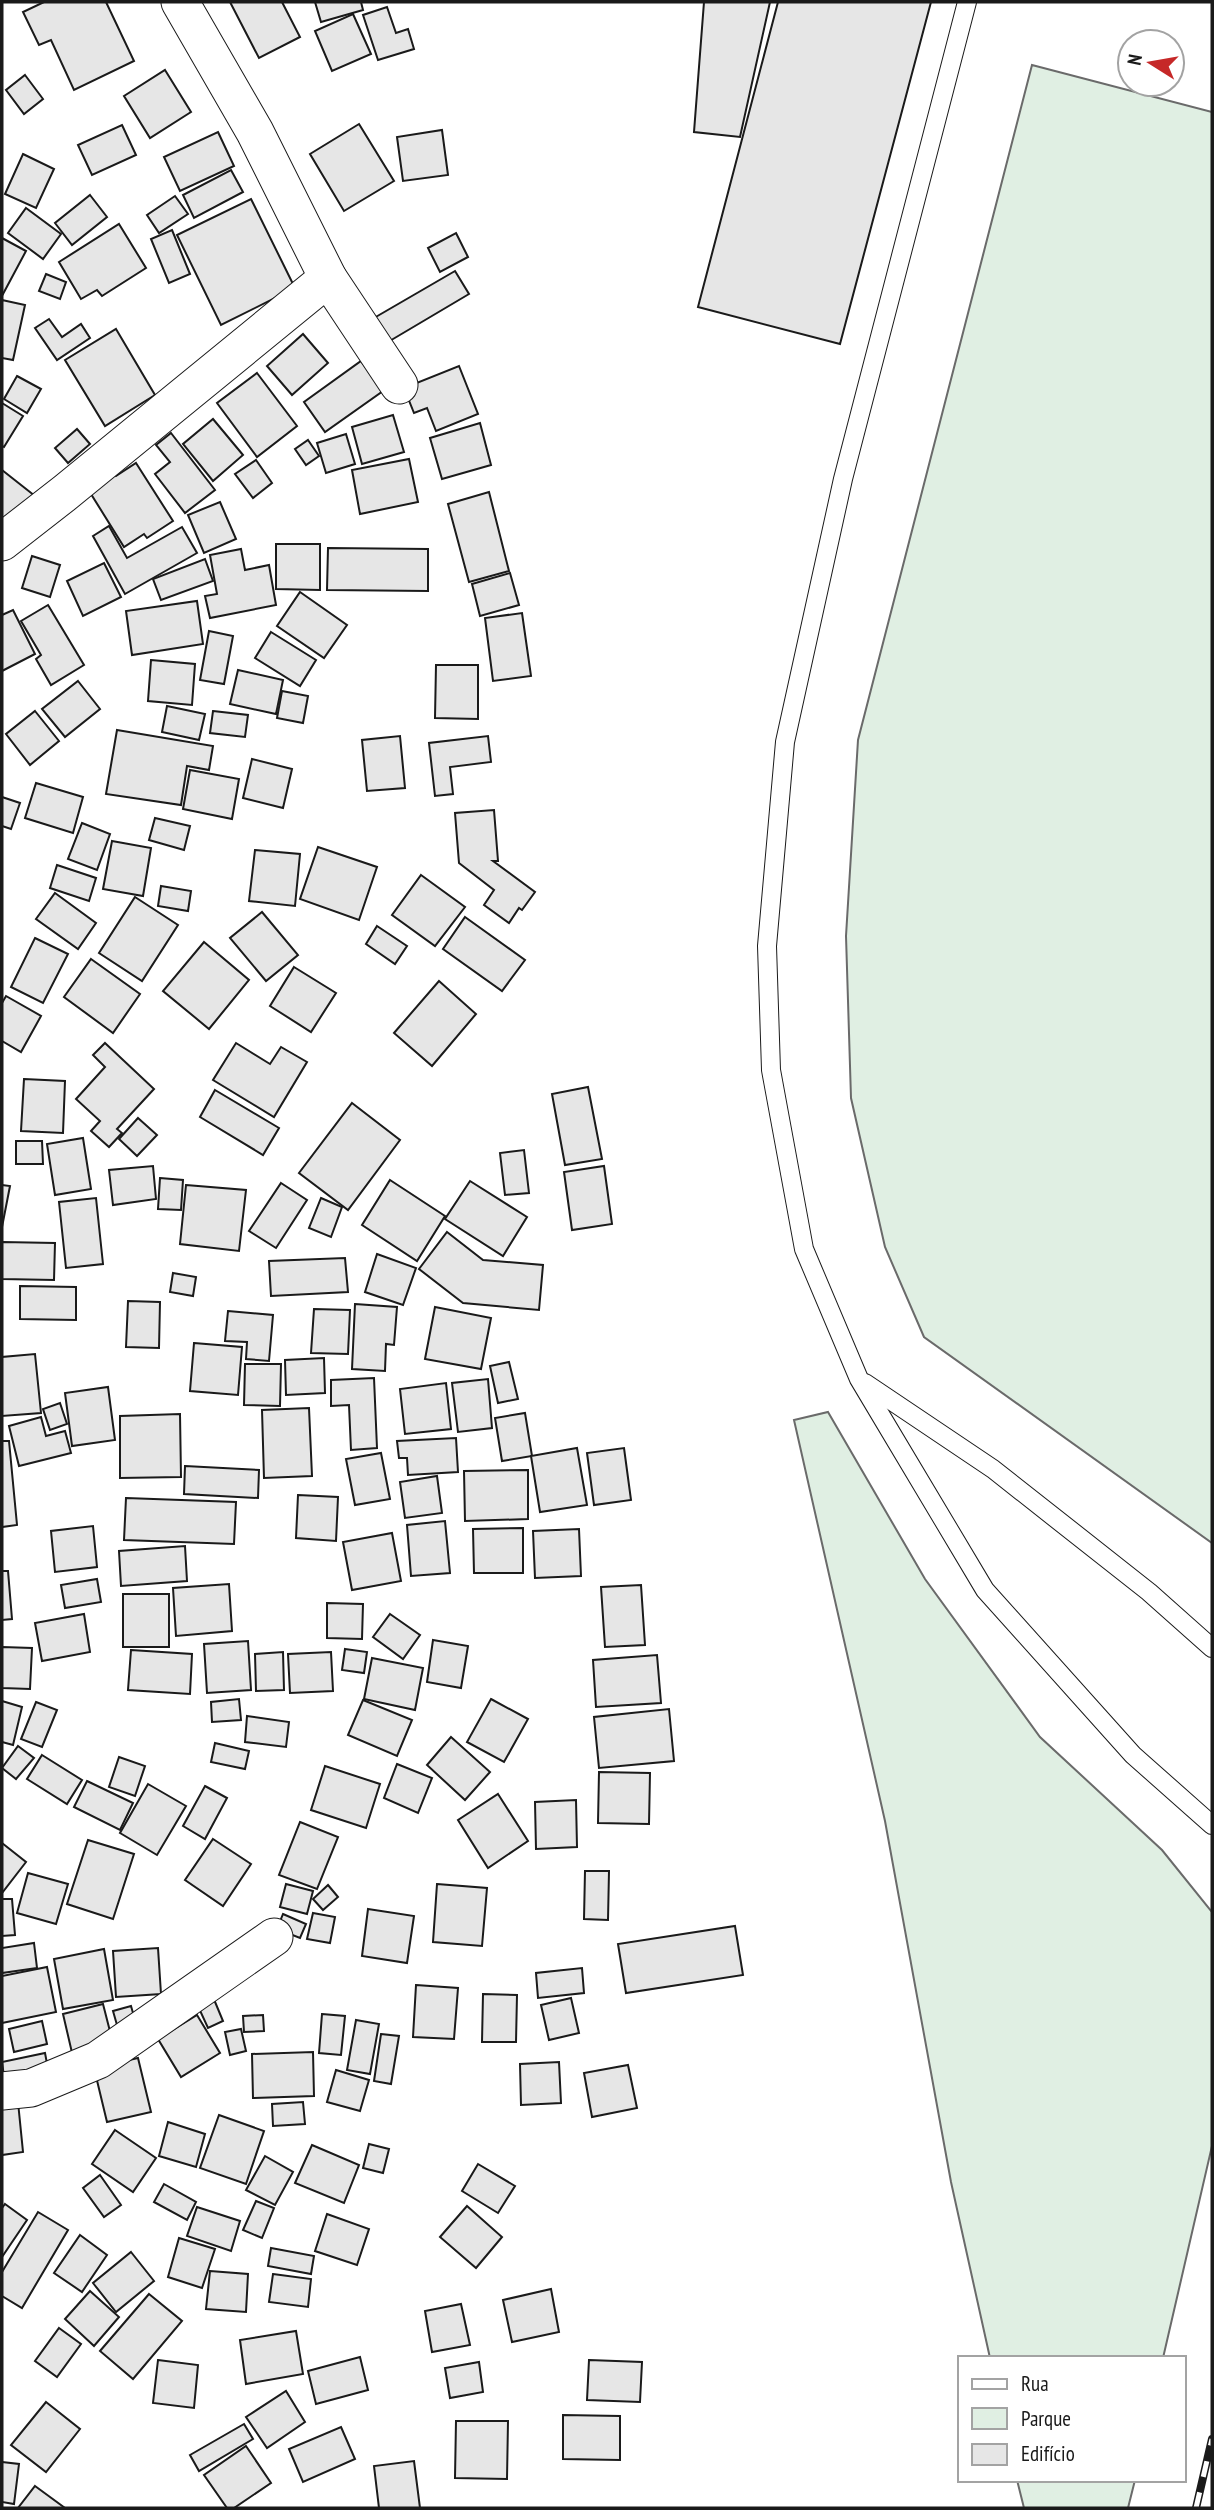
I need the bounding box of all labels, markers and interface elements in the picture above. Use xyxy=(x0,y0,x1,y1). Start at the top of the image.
north arrow xyxy=(1116,28,1186,98)
text: N xyxy=(1122,52,1147,67)
legend xyxy=(958,2356,1186,2482)
text: Rua xyxy=(1021,2370,1049,2397)
text: Parque xyxy=(1021,2405,1071,2432)
text: Edifício xyxy=(1021,2440,1075,2467)

